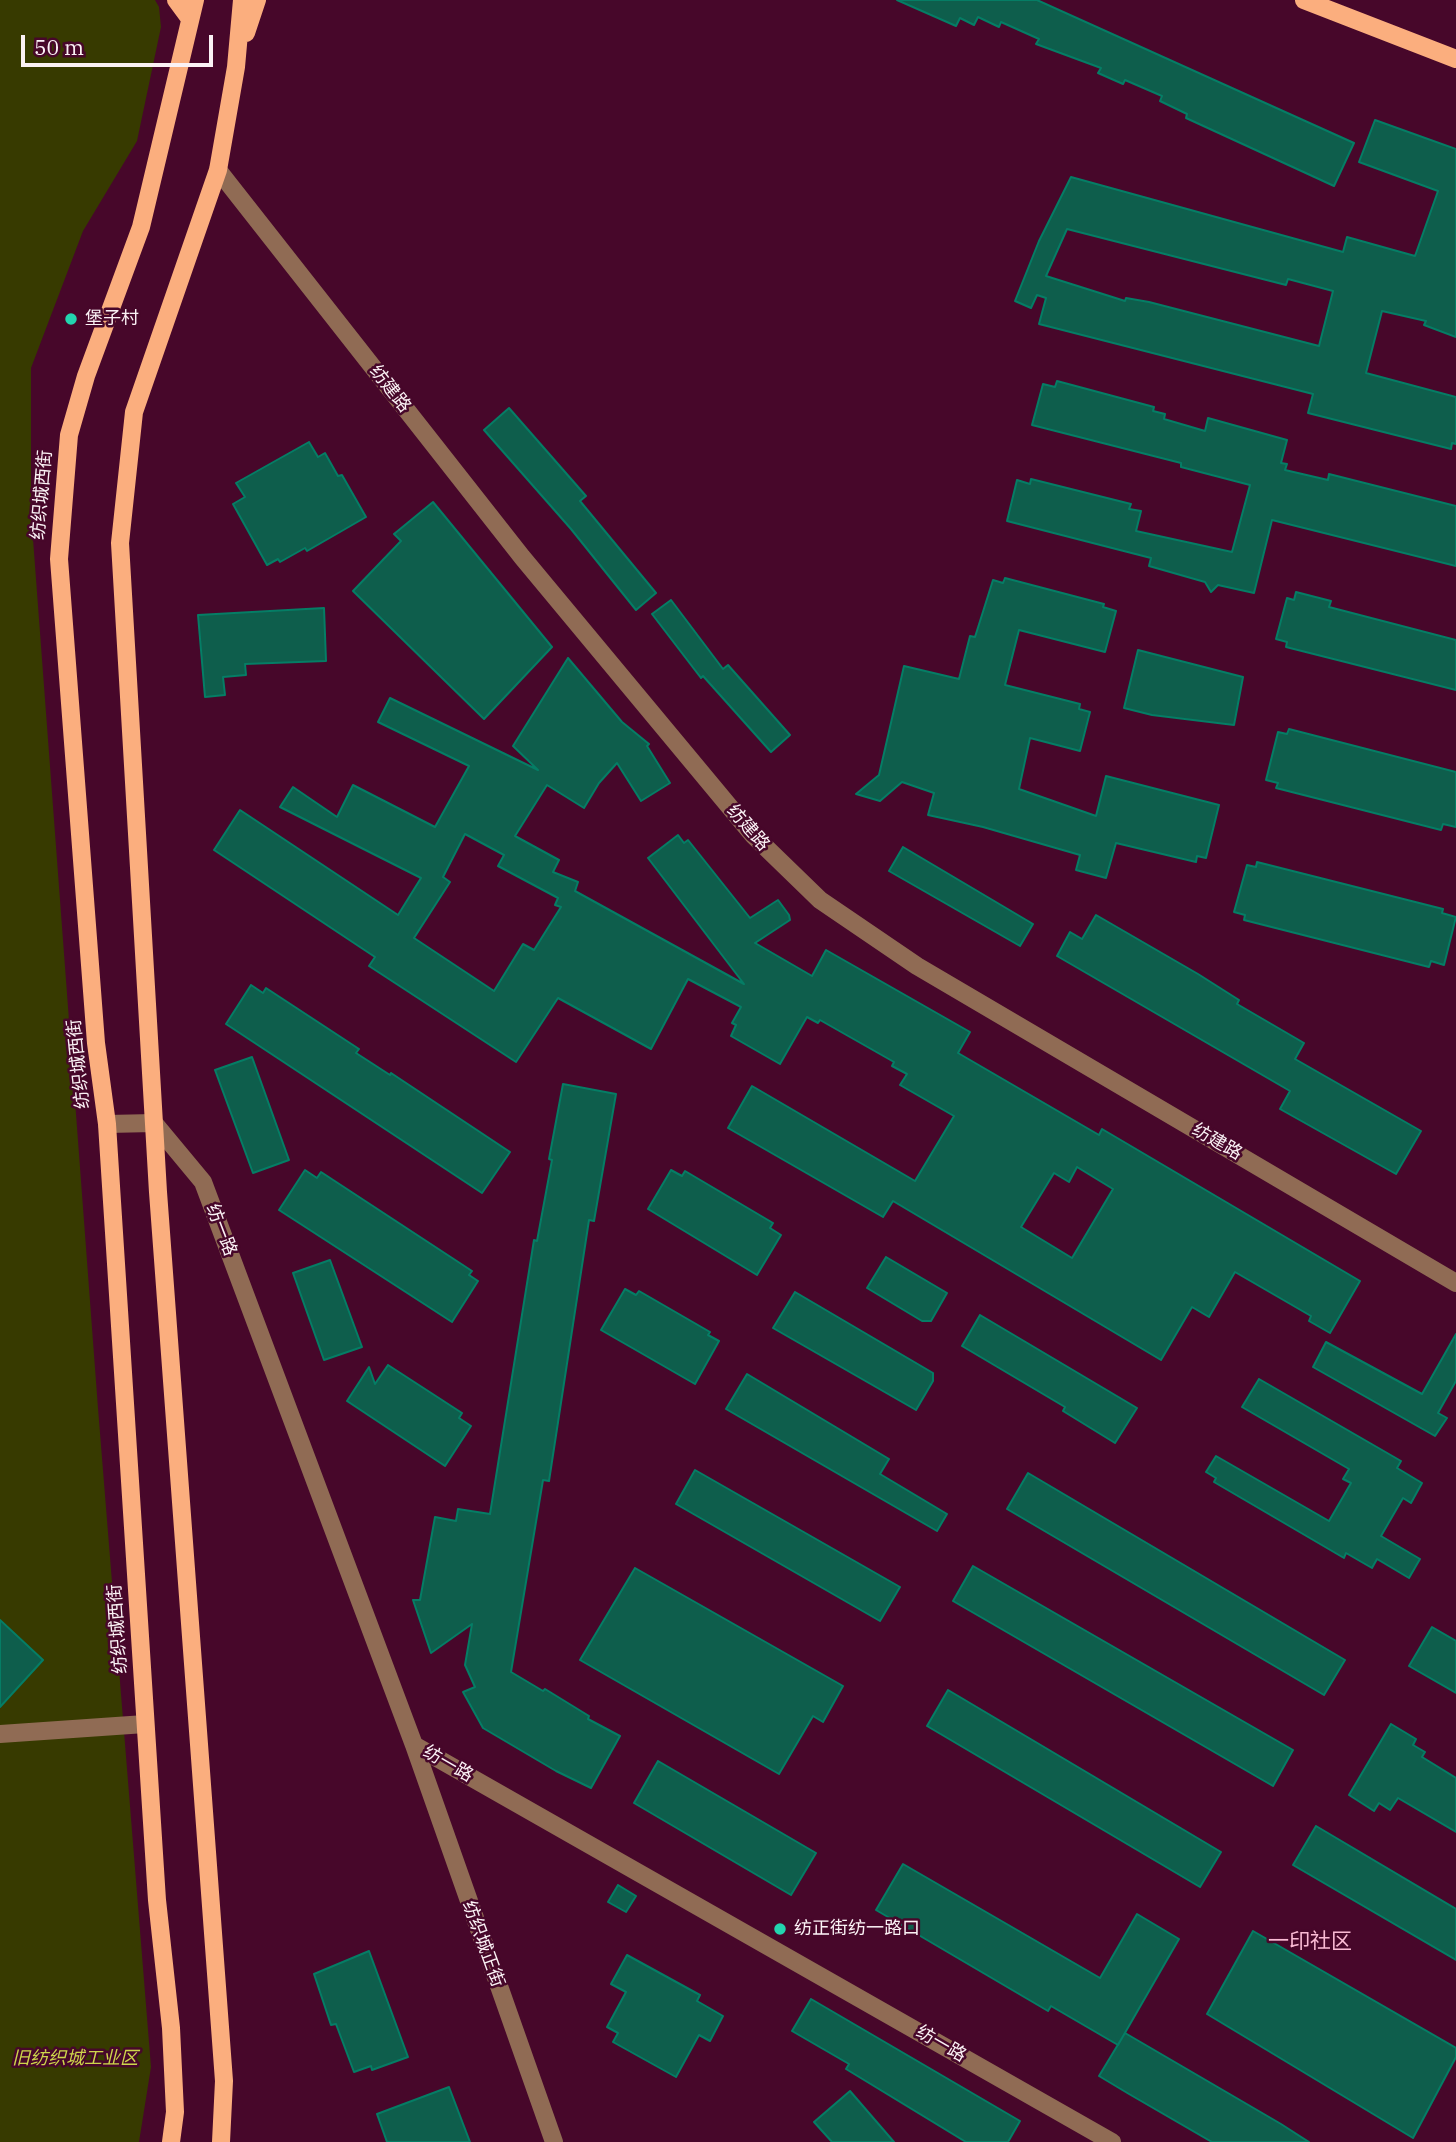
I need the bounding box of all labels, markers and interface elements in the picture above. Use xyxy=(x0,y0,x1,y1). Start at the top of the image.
scale bar xyxy=(24,21,217,65)
text: 50 m xyxy=(34,33,84,61)
place label: 堡子村 xyxy=(85,308,139,330)
marker: 堡子村 xyxy=(63,311,79,327)
street label: 纺建路 xyxy=(365,361,415,417)
street label: 纺织城西街 xyxy=(27,449,57,541)
street label: 纺建路 xyxy=(722,801,774,855)
street label: 纺织城西街 xyxy=(64,1018,94,1110)
street label: 纺建路 xyxy=(1188,1119,1246,1165)
street label: 纺一路 xyxy=(201,1201,241,1259)
street label: 纺织城西街 xyxy=(104,1583,132,1675)
street label: 纺一路 xyxy=(419,1741,477,1787)
street label: 纺织城正街 xyxy=(457,1898,509,1990)
place label: 纺正街纺一路口 xyxy=(794,1918,920,1940)
marker: 纺正街纺一路口 xyxy=(772,1921,788,1937)
district label: 一印社区 xyxy=(1268,1929,1352,1955)
street label: 纺一路 xyxy=(912,2021,970,2067)
park label: 旧纺织城工业区 xyxy=(12,2048,138,2070)

